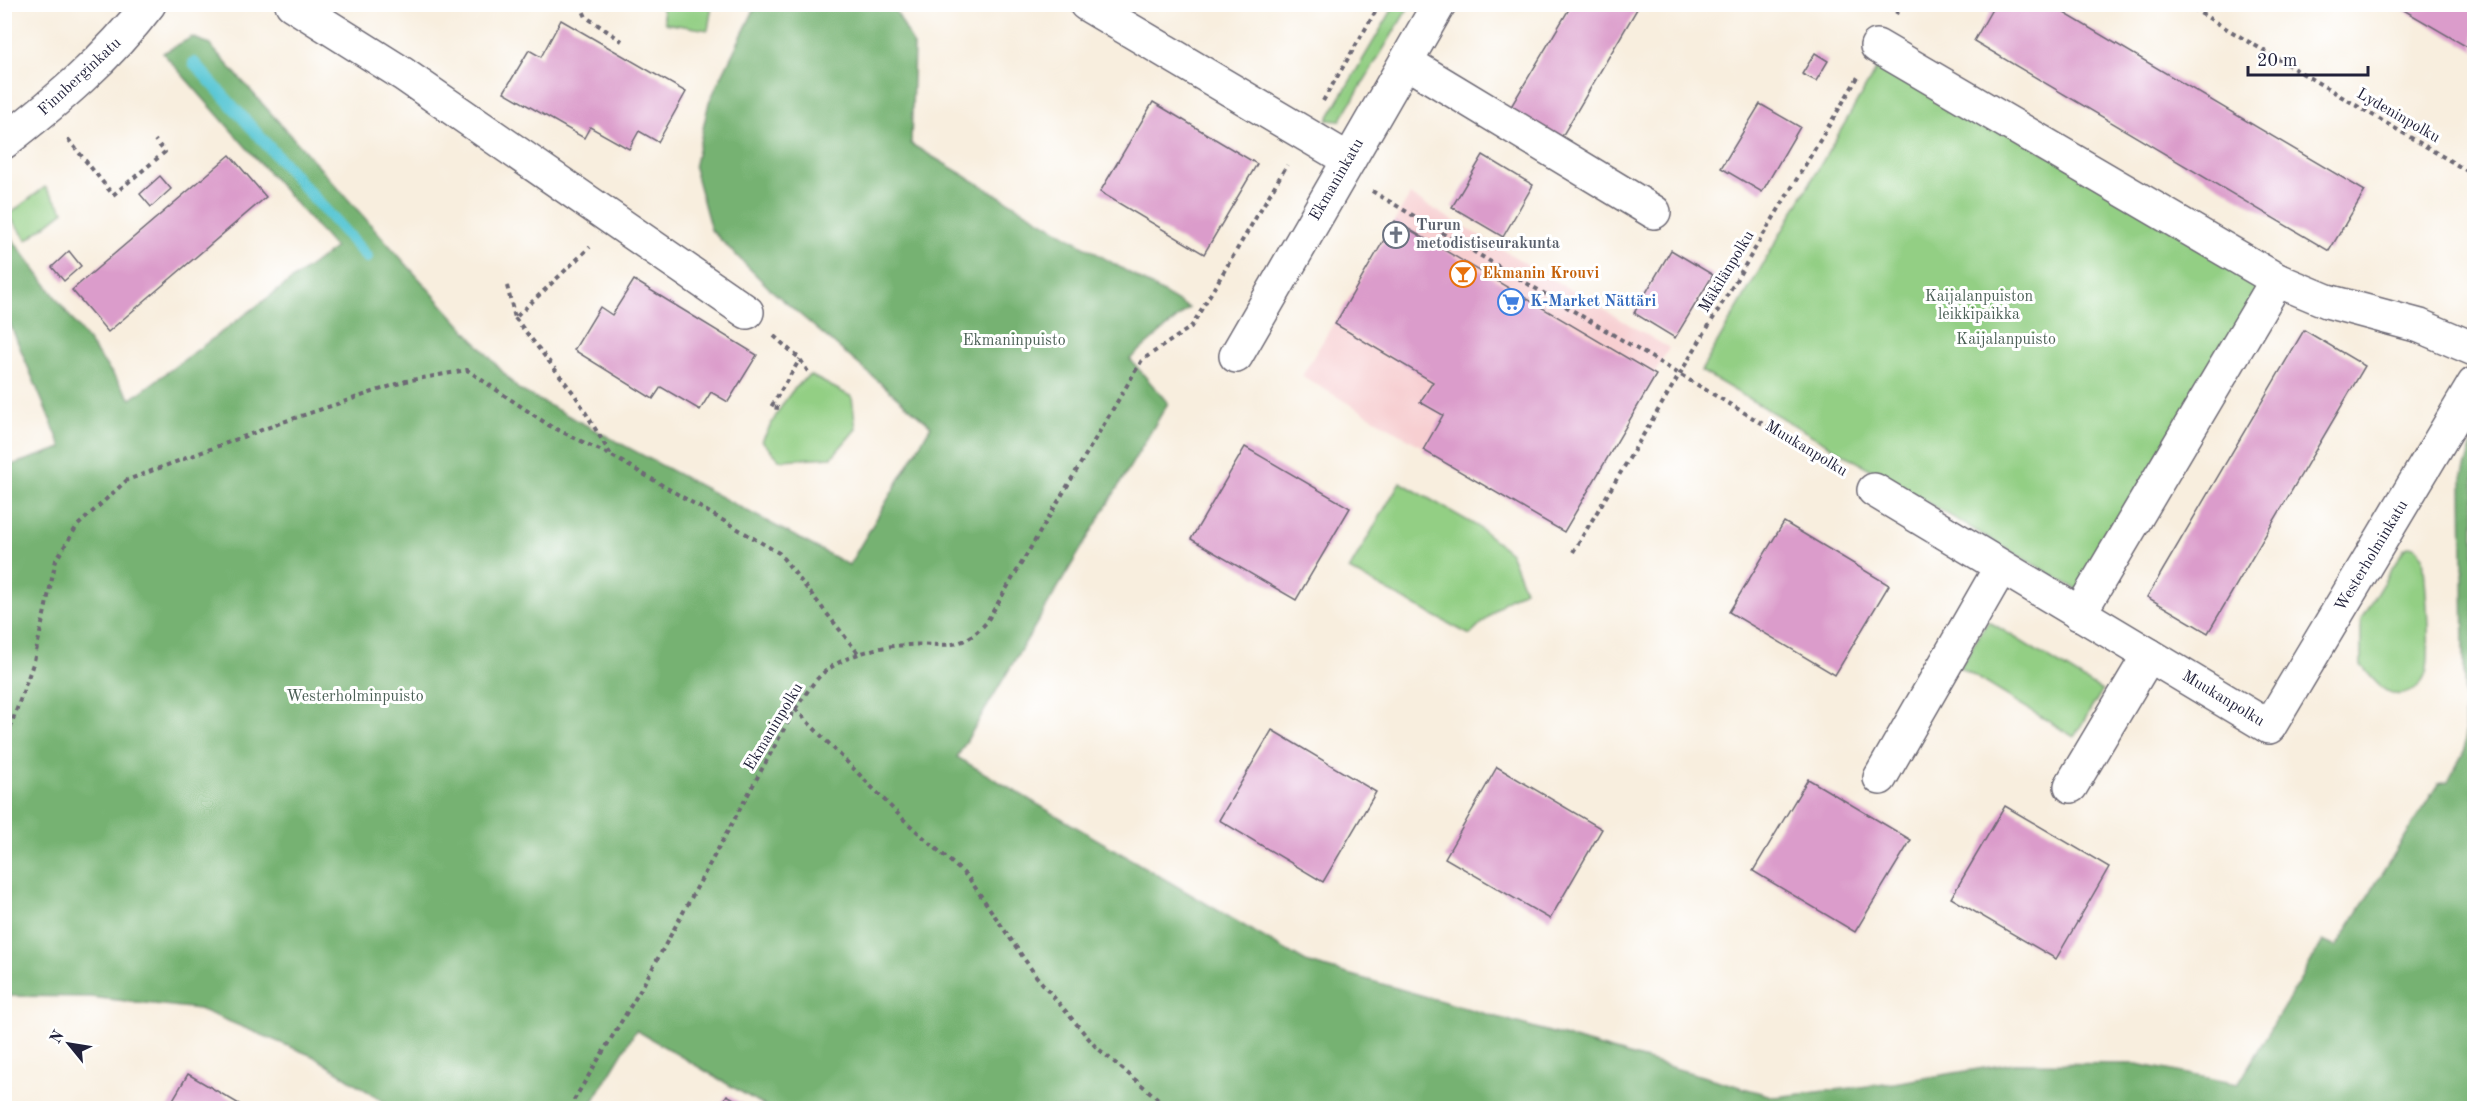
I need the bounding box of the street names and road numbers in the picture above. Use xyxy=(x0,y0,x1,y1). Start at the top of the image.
street label: Finnberginkatu xyxy=(36,35,125,119)
street label: Lydeninpolku xyxy=(2354,86,2443,146)
street label: Ekmaninkatu xyxy=(1307,136,1367,224)
street label: Mäkilänpolku xyxy=(1696,228,1758,316)
street label: Muukanpolku xyxy=(1762,418,1850,480)
street label: Westerholminkatu xyxy=(2333,497,2412,614)
street label: Muukanpolku xyxy=(2179,668,2267,730)
street label: Ekmaninpolku xyxy=(742,680,807,774)

